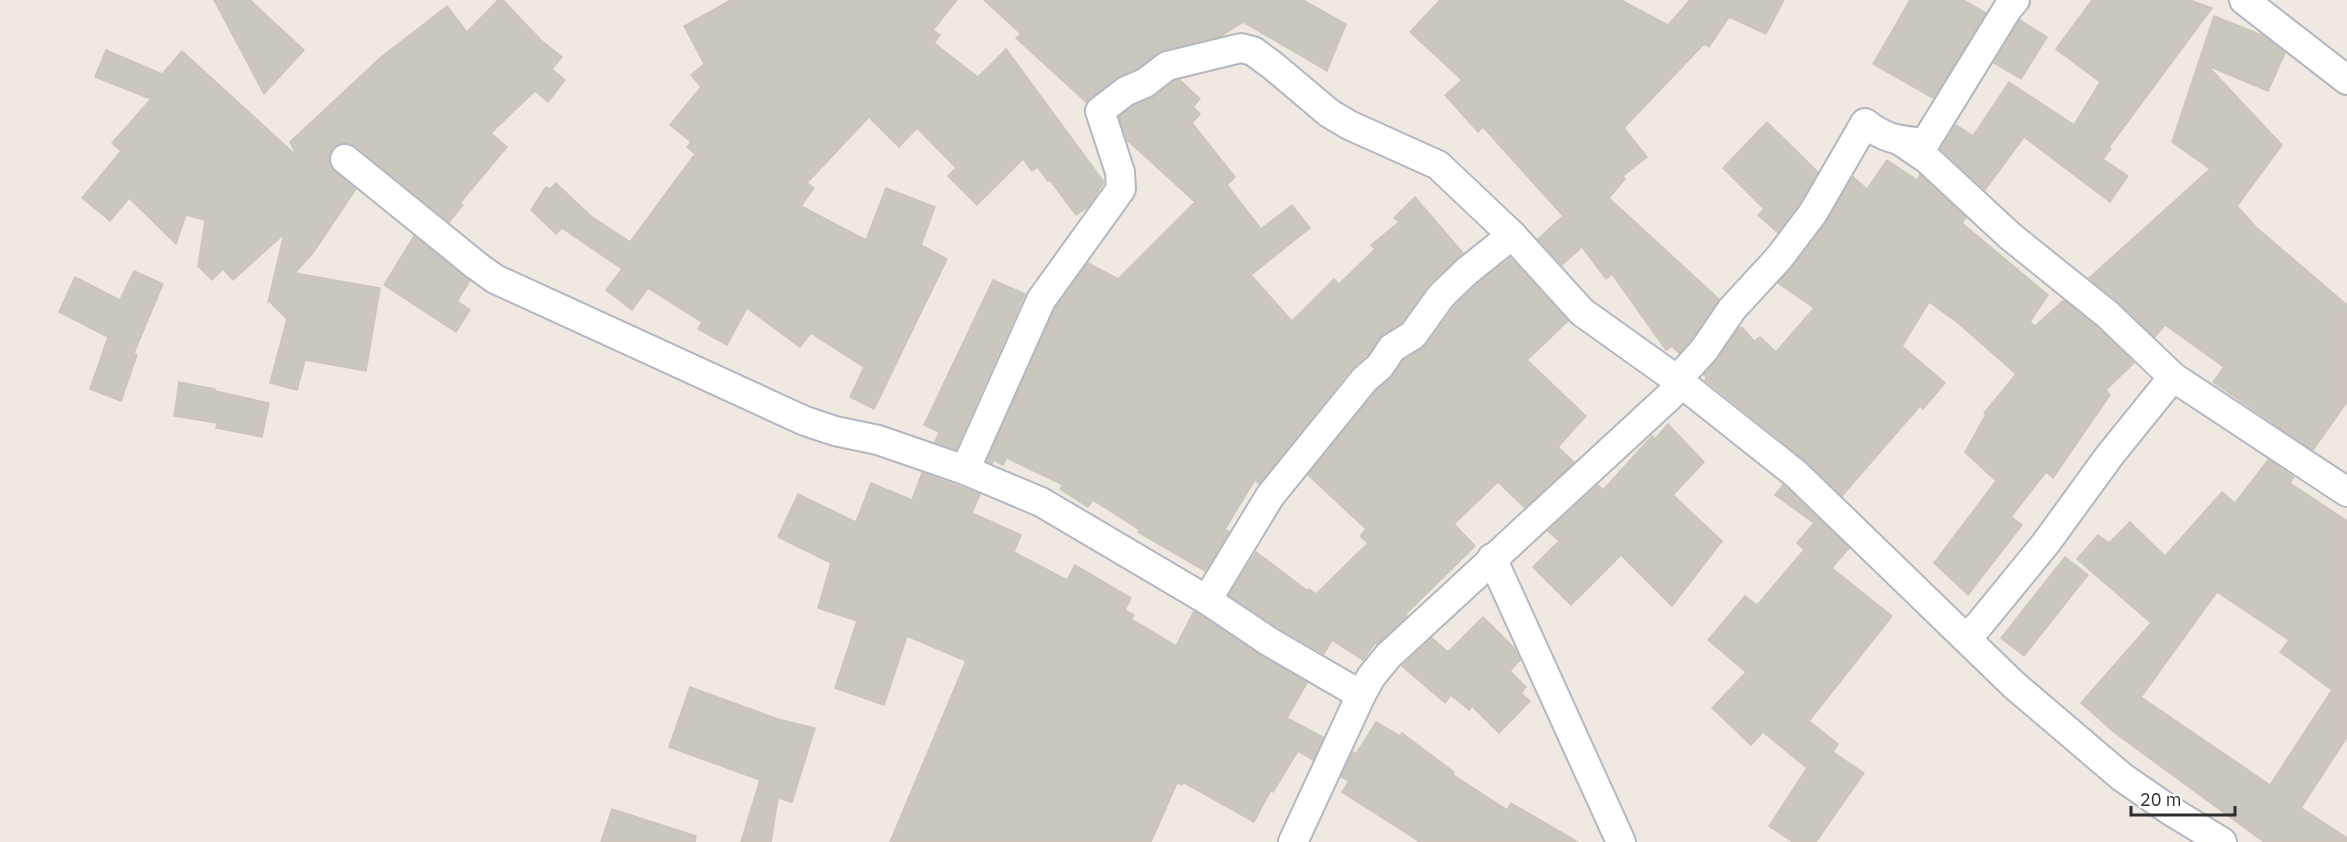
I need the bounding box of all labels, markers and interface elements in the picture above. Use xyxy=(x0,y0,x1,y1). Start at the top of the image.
scale bar xyxy=(2131,779,2234,817)
text: 20 m xyxy=(2140,788,2182,811)

